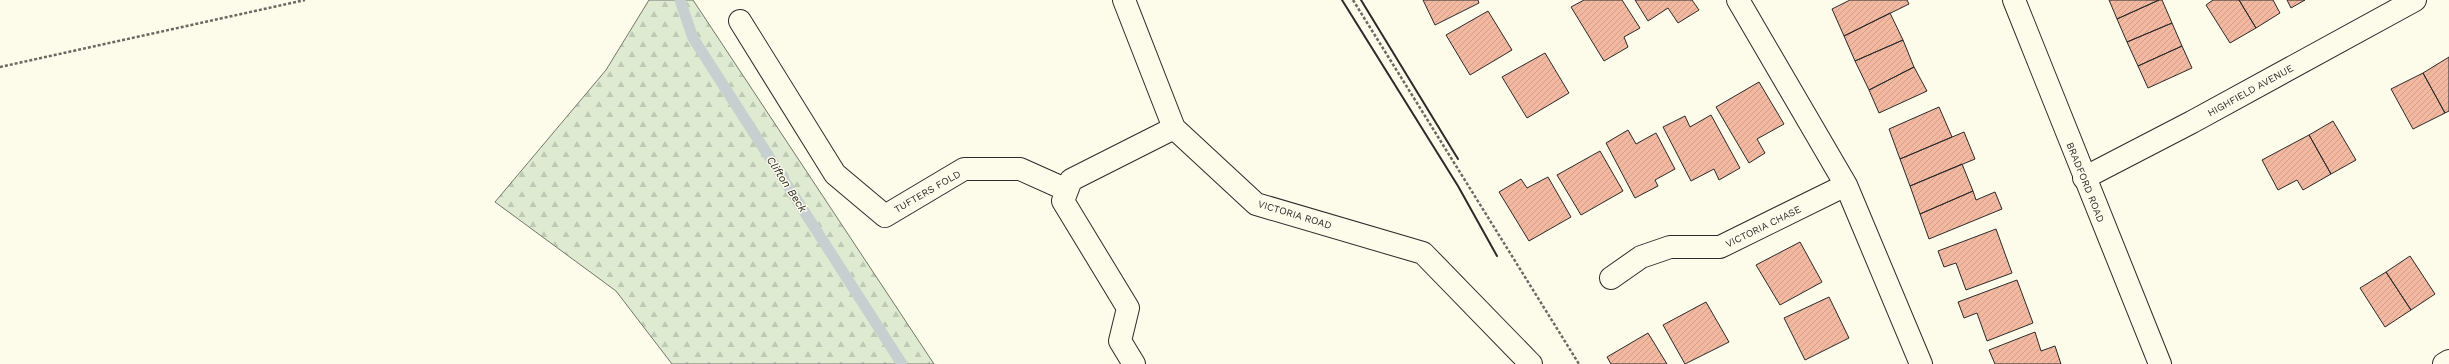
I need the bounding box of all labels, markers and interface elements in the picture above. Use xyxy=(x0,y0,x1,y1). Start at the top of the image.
street label: HIGHFIELD AVENUE xyxy=(2206,62,2295,119)
street label: BRADFORD ROAD xyxy=(2064,141,2107,224)
water label: Clifton Beck xyxy=(764,154,810,215)
street label: TUFTERS FOLD xyxy=(892,168,962,215)
street label: VICTORIA ROAD xyxy=(1257,198,1333,231)
street label: VICTORIA CHASE xyxy=(1724,203,1803,249)

